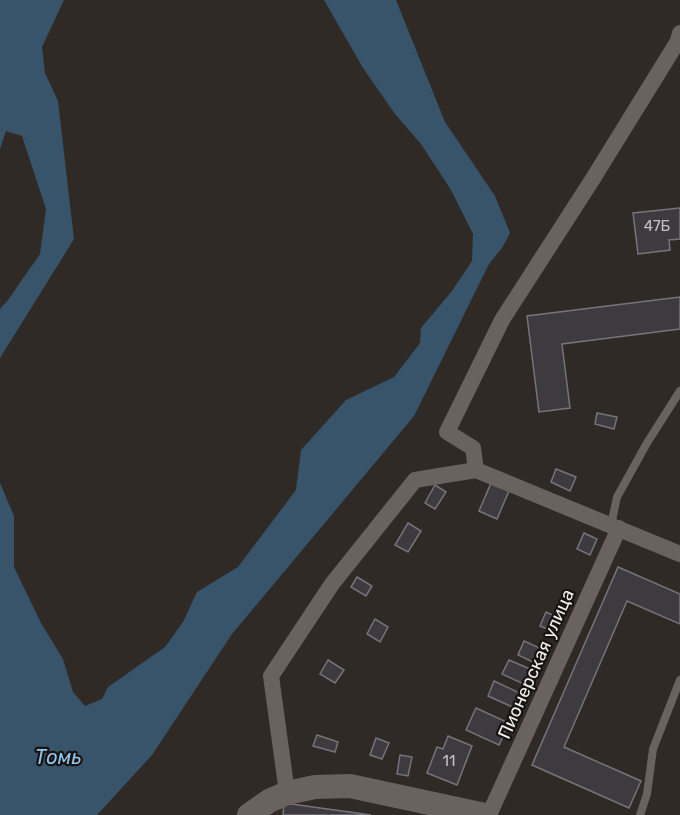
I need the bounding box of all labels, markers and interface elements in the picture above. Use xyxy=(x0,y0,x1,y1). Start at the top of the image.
house number: 47Б xyxy=(644,217,671,235)
street label: Пионерская улица xyxy=(493,586,579,742)
water label: Томь xyxy=(35,745,81,769)
house number: 11 xyxy=(443,752,455,770)

